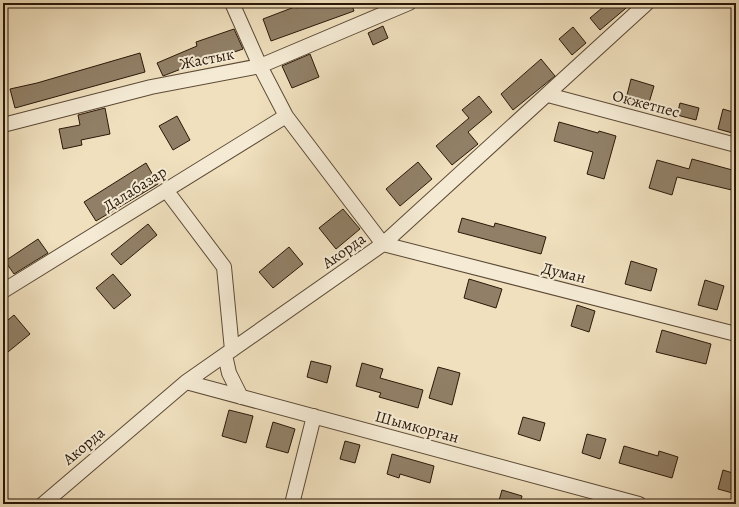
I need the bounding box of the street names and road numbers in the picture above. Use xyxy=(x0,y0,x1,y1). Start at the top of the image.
street label: Жастык xyxy=(178,43,236,75)
street label: Окжетпес xyxy=(610,84,682,124)
street label: Далабазар xyxy=(99,161,171,217)
street label: Акорда xyxy=(317,228,371,275)
street label: Думан xyxy=(540,257,588,289)
street label: Шымкорган xyxy=(373,405,461,449)
street label: Акорда xyxy=(57,422,110,471)

